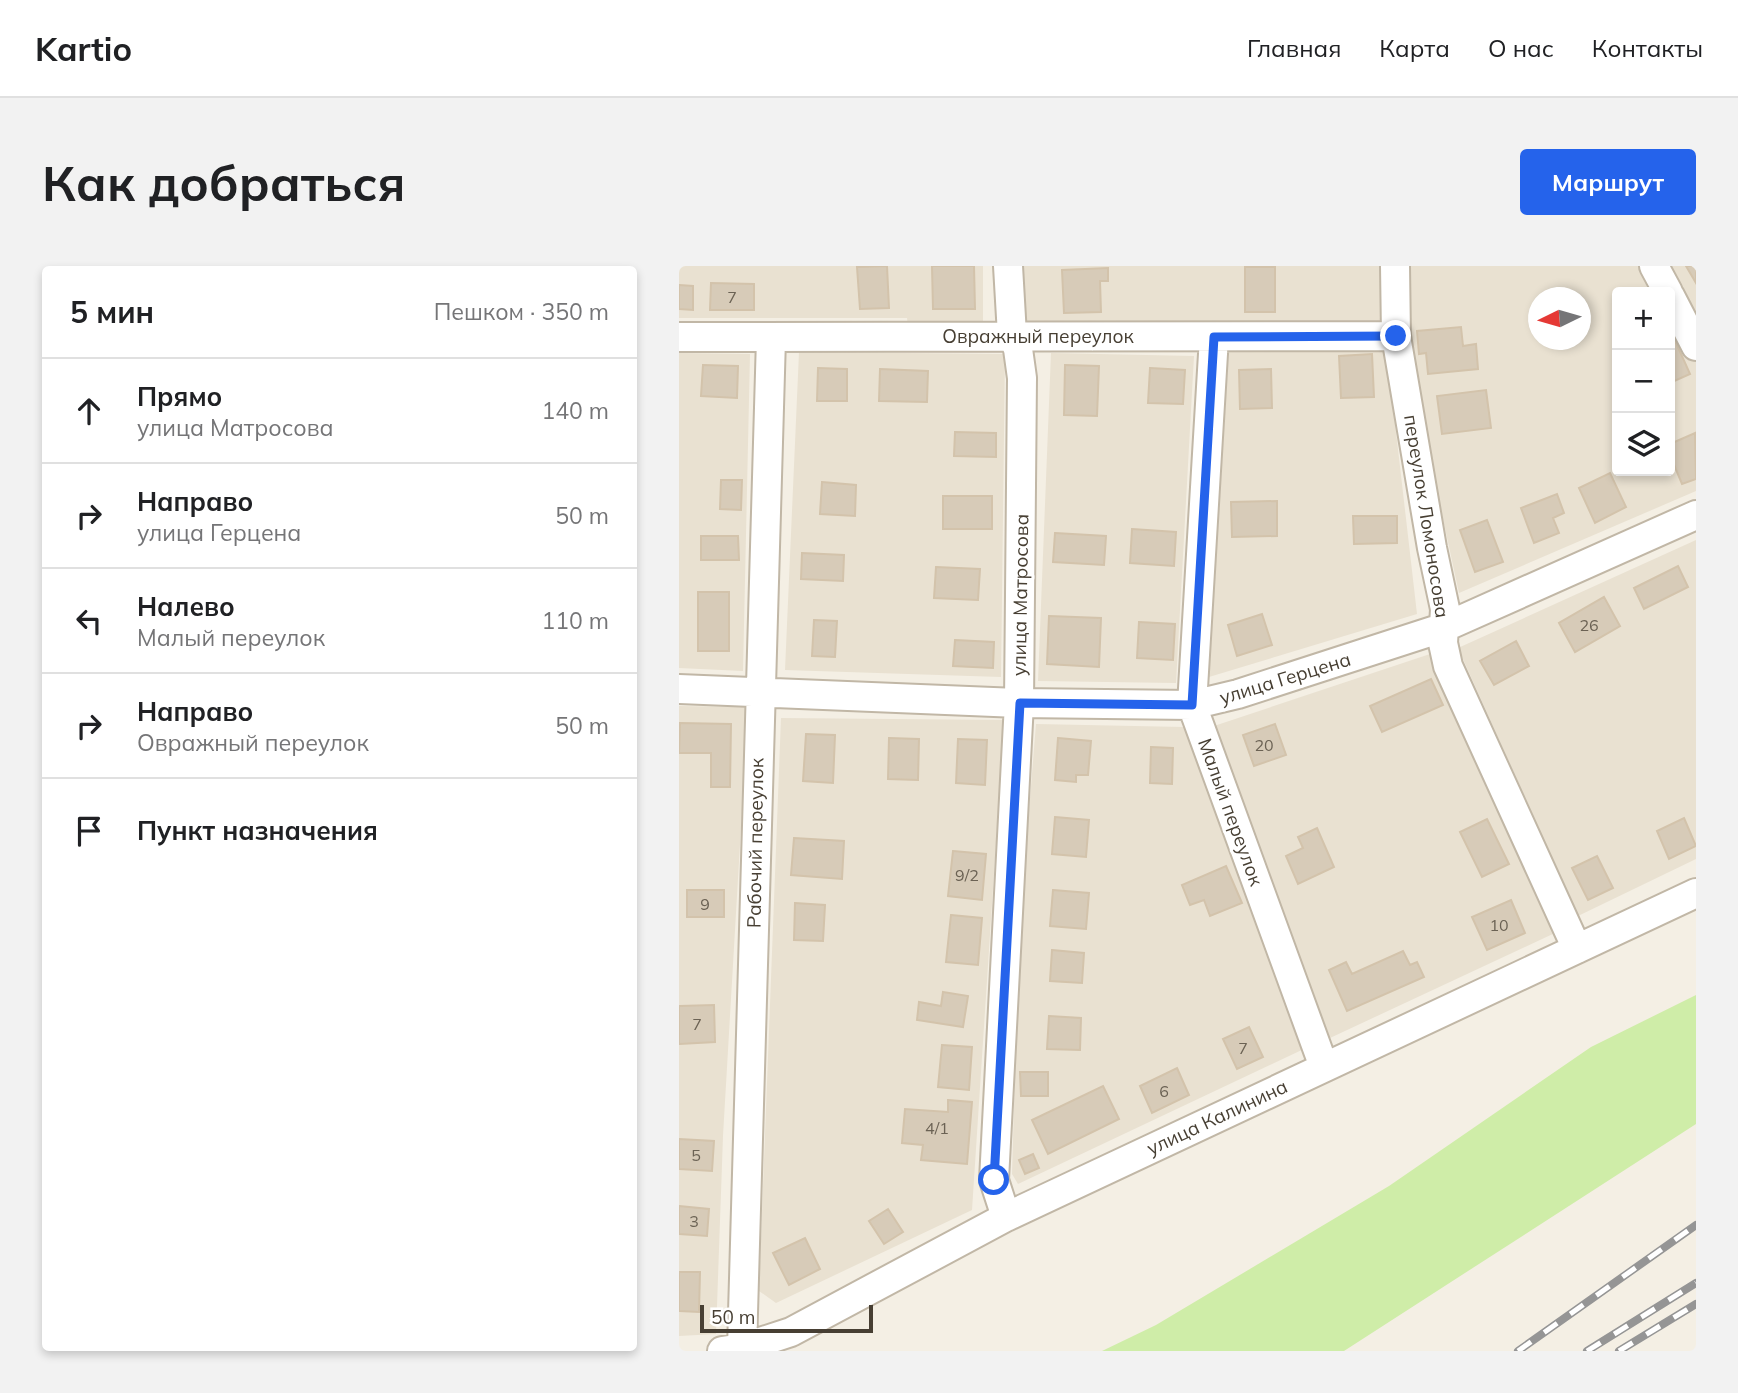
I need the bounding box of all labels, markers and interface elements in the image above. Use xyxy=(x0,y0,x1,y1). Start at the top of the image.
text: Kartio xyxy=(35,28,132,69)
text: Главная xyxy=(1247,33,1341,63)
text: Карта xyxy=(1379,33,1450,63)
text: О нас xyxy=(1488,33,1554,63)
text: Контакты xyxy=(1592,33,1703,63)
button: Маршрут xyxy=(1520,149,1696,215)
text: Как добраться xyxy=(42,152,405,213)
house number: 7 xyxy=(727,287,737,307)
north arrow xyxy=(1528,287,1591,350)
map controls xyxy=(1612,287,1675,476)
button: + xyxy=(1612,287,1675,350)
text: 5 мин xyxy=(70,293,154,331)
text: Пешком · 350 m xyxy=(434,297,609,326)
route end xyxy=(1380,320,1411,351)
street label: Овражный переулок xyxy=(942,324,1135,348)
button: − xyxy=(1612,350,1675,413)
text: Прямо xyxy=(137,380,222,413)
icon: ahead xyxy=(70,392,108,430)
text: 140 m xyxy=(541,396,609,425)
text: улица Матросова xyxy=(137,413,334,442)
street label: переулок Ломоносова xyxy=(1399,413,1455,619)
button: layers xyxy=(1612,413,1675,476)
text: Направо xyxy=(137,485,253,518)
icon: right xyxy=(70,497,108,535)
text: 50 m xyxy=(555,501,609,530)
street label: улица Матросова xyxy=(1007,514,1033,676)
text: улица Герцена xyxy=(137,518,301,547)
text: Налево xyxy=(137,590,235,623)
icon: left xyxy=(70,602,108,640)
text: 110 m xyxy=(541,606,609,635)
house number: 26 xyxy=(1579,615,1599,635)
text: Малый переулок xyxy=(137,623,325,652)
street label: улица Герцена xyxy=(1217,647,1353,709)
text: Направо xyxy=(137,695,253,728)
icon: right xyxy=(70,707,108,745)
text: 50 m xyxy=(555,711,609,740)
text: Овражный переулок xyxy=(137,728,369,757)
street label: Малый переулок xyxy=(1193,735,1269,890)
house number: 20 xyxy=(1254,735,1274,755)
street label: Рабочий переулок xyxy=(742,757,768,928)
icon: arrive xyxy=(70,812,108,850)
text: Пункт назначения xyxy=(137,814,378,847)
house number: 9/2 xyxy=(955,865,979,885)
house number: 9 xyxy=(700,894,710,914)
house number: 10 xyxy=(1489,915,1509,935)
house number: 7 xyxy=(692,1014,702,1034)
house number: 7 xyxy=(1238,1038,1248,1058)
street label: улица Калинина xyxy=(1143,1074,1291,1160)
house number: 6 xyxy=(1159,1081,1169,1101)
house number: 4/1 xyxy=(925,1118,949,1138)
house number: 5 xyxy=(691,1145,701,1165)
route start xyxy=(978,1164,1009,1195)
house number: 3 xyxy=(689,1211,699,1231)
scale bar xyxy=(700,1302,873,1334)
text: 50 m xyxy=(711,1305,755,1329)

